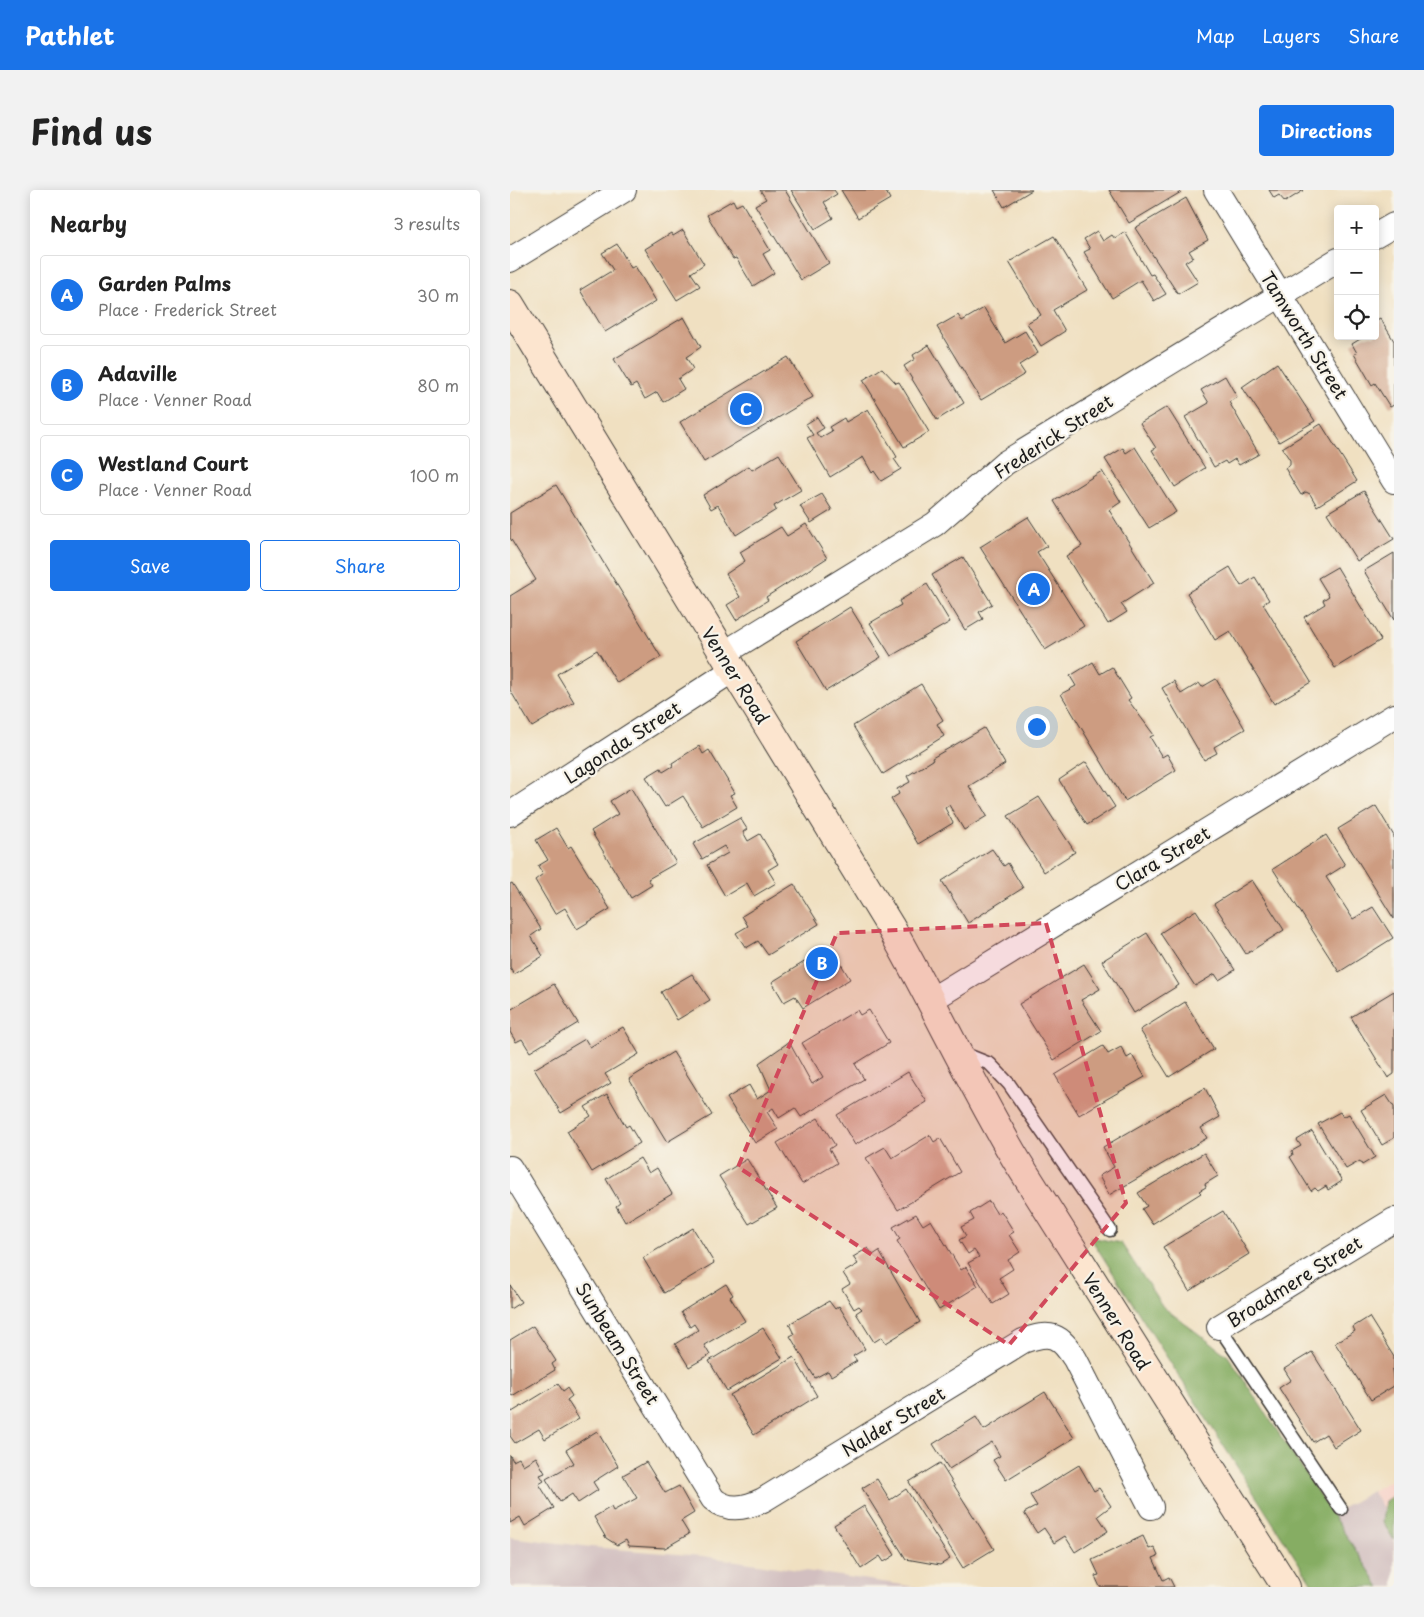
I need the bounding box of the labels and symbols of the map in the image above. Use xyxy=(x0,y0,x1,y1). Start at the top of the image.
street label: Tamworth Street xyxy=(1255,266,1355,404)
street label: Frederick Street xyxy=(988,387,1118,485)
pin: C xyxy=(730,390,762,428)
pin: A xyxy=(1018,570,1050,608)
street label: Venner Road xyxy=(695,621,777,729)
street label: Lagonda Street xyxy=(558,694,686,790)
your location xyxy=(1024,714,1050,740)
street label: Clara Street xyxy=(1109,819,1215,897)
pin: B xyxy=(806,944,838,982)
street label: Broadmere Street xyxy=(1221,1229,1367,1333)
street label: Venner Road xyxy=(1076,1267,1158,1375)
street label: Sunbeam Street xyxy=(569,1276,667,1410)
street label: Nalder Street xyxy=(836,1379,950,1463)

